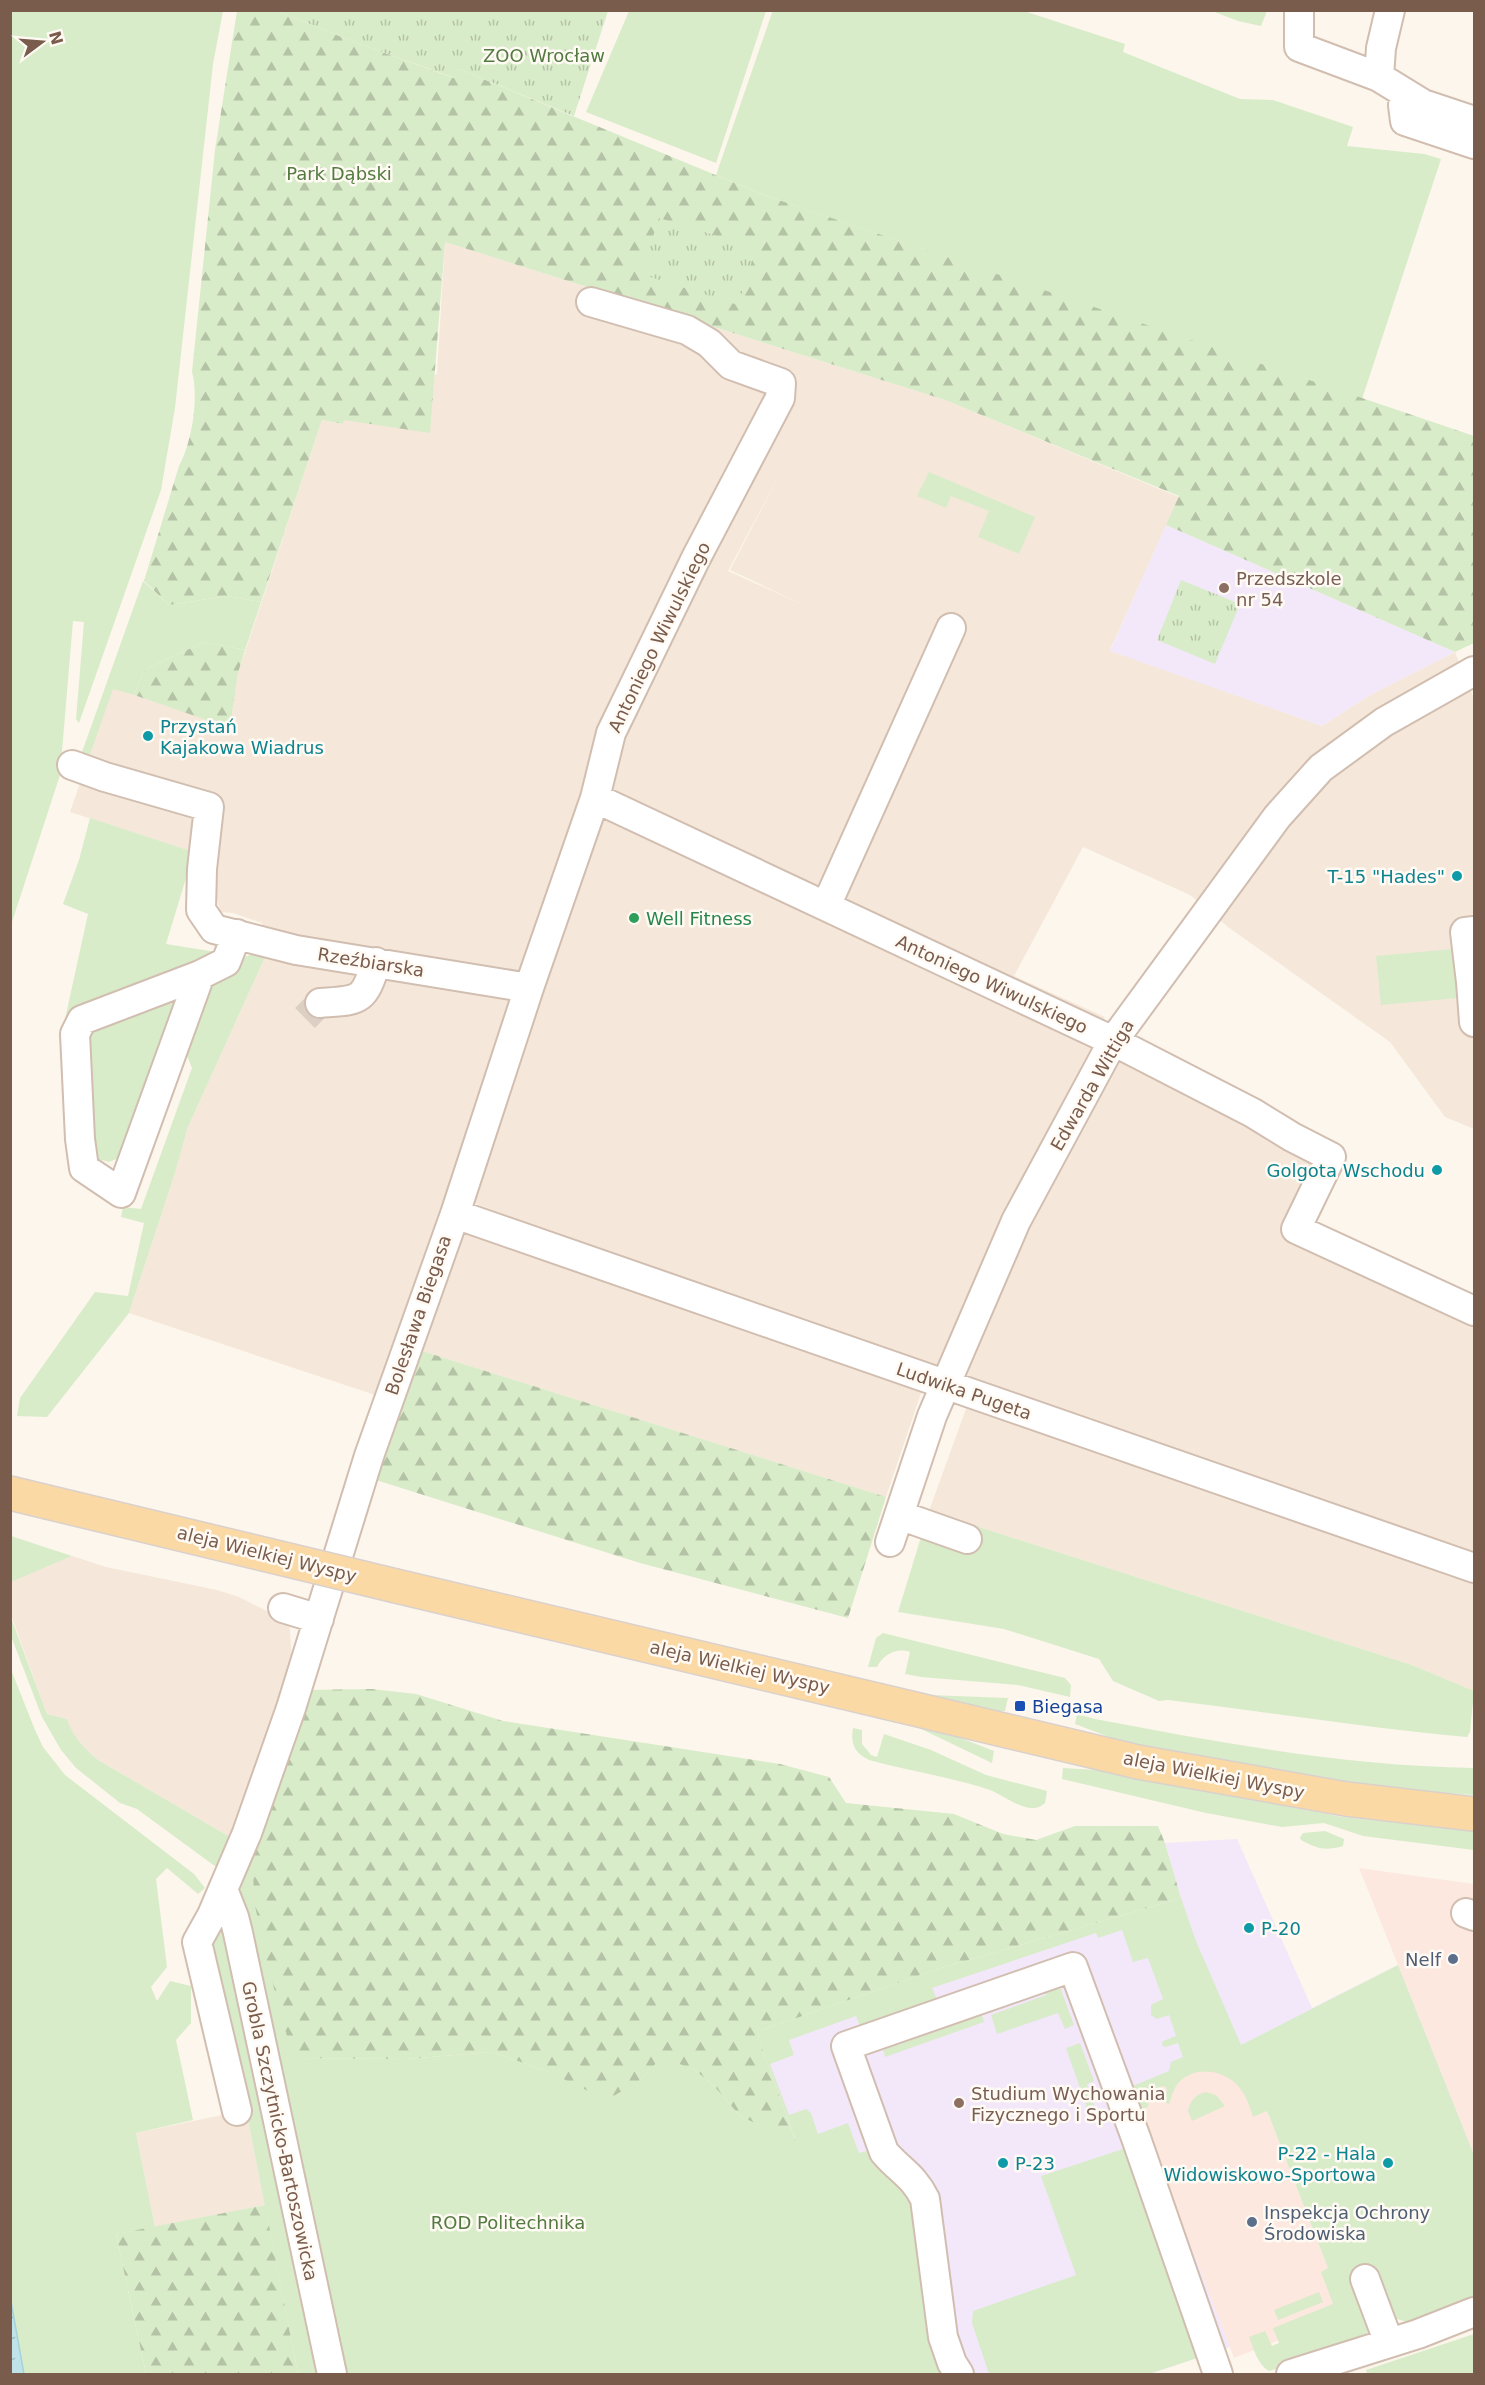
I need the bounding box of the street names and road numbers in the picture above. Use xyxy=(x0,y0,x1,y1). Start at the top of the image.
street label: Antoniego Wiwulskiego xyxy=(604,538,714,736)
street label: Antoniego Wiwulskiego xyxy=(893,930,1091,1038)
street label: Rzeźbiarska xyxy=(316,943,426,981)
street label: Edwarda Wittiga xyxy=(1046,1016,1138,1154)
street label: Bolesława Biegasa xyxy=(381,1232,455,1398)
street label: Ludwika Pugeta xyxy=(894,1358,1034,1424)
street label: aleja Wielkiej Wyspy xyxy=(175,1522,359,1587)
street label: aleja Wielkiej Wyspy xyxy=(648,1636,832,1698)
street label: aleja Wielkiej Wyspy xyxy=(1122,1747,1307,1803)
street label: Grobla Szczytnicko-Bartoszowicka xyxy=(238,1979,322,2283)

